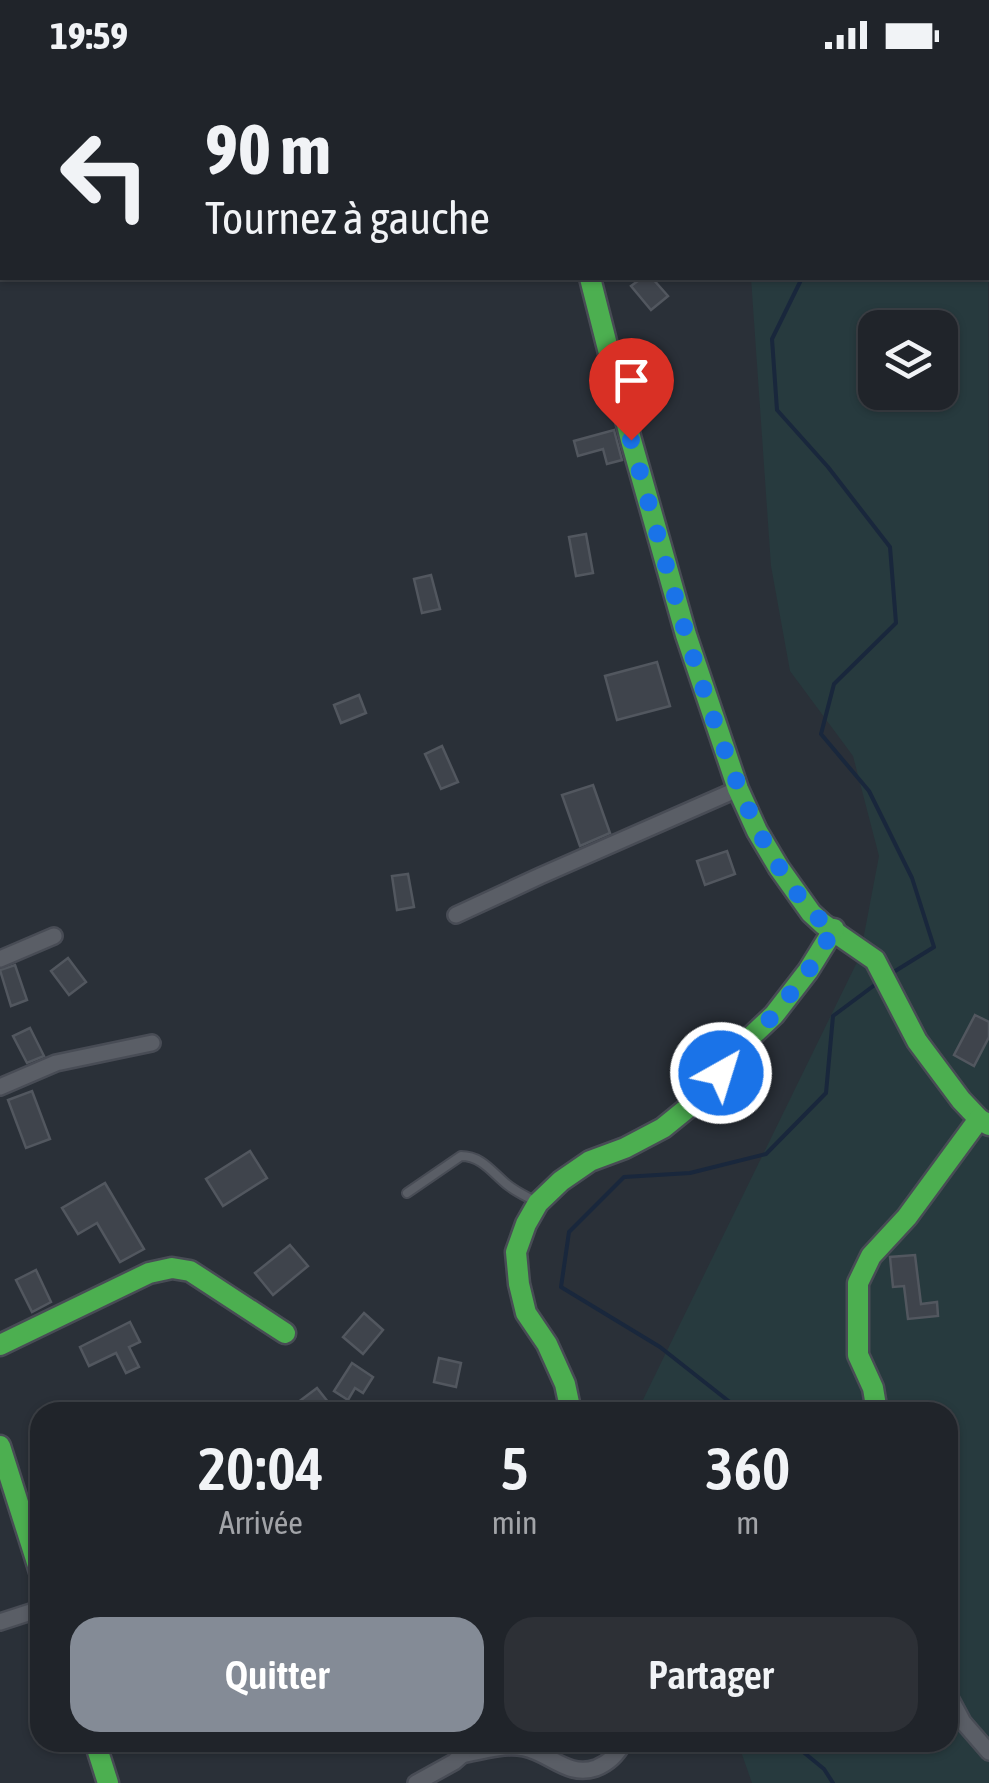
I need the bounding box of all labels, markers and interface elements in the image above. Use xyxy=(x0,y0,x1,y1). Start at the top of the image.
text: 19:59 xyxy=(50,14,128,57)
text: 90 m xyxy=(205,109,331,189)
icon: left xyxy=(40,110,170,240)
text: Tournez à gauche xyxy=(205,192,490,244)
map controls xyxy=(858,310,958,410)
button: layers xyxy=(858,310,958,410)
pin xyxy=(589,338,674,441)
icon: arrive xyxy=(604,353,659,408)
position arrow xyxy=(669,1021,773,1125)
text: 20:04 xyxy=(198,1434,324,1503)
text: 5 xyxy=(501,1434,529,1503)
text: 360 xyxy=(705,1434,790,1503)
text: Arrivée xyxy=(219,1504,303,1541)
text: min xyxy=(492,1504,538,1541)
text: m xyxy=(736,1504,759,1541)
button: Quitter xyxy=(70,1617,484,1732)
button: Partager xyxy=(504,1617,918,1732)

